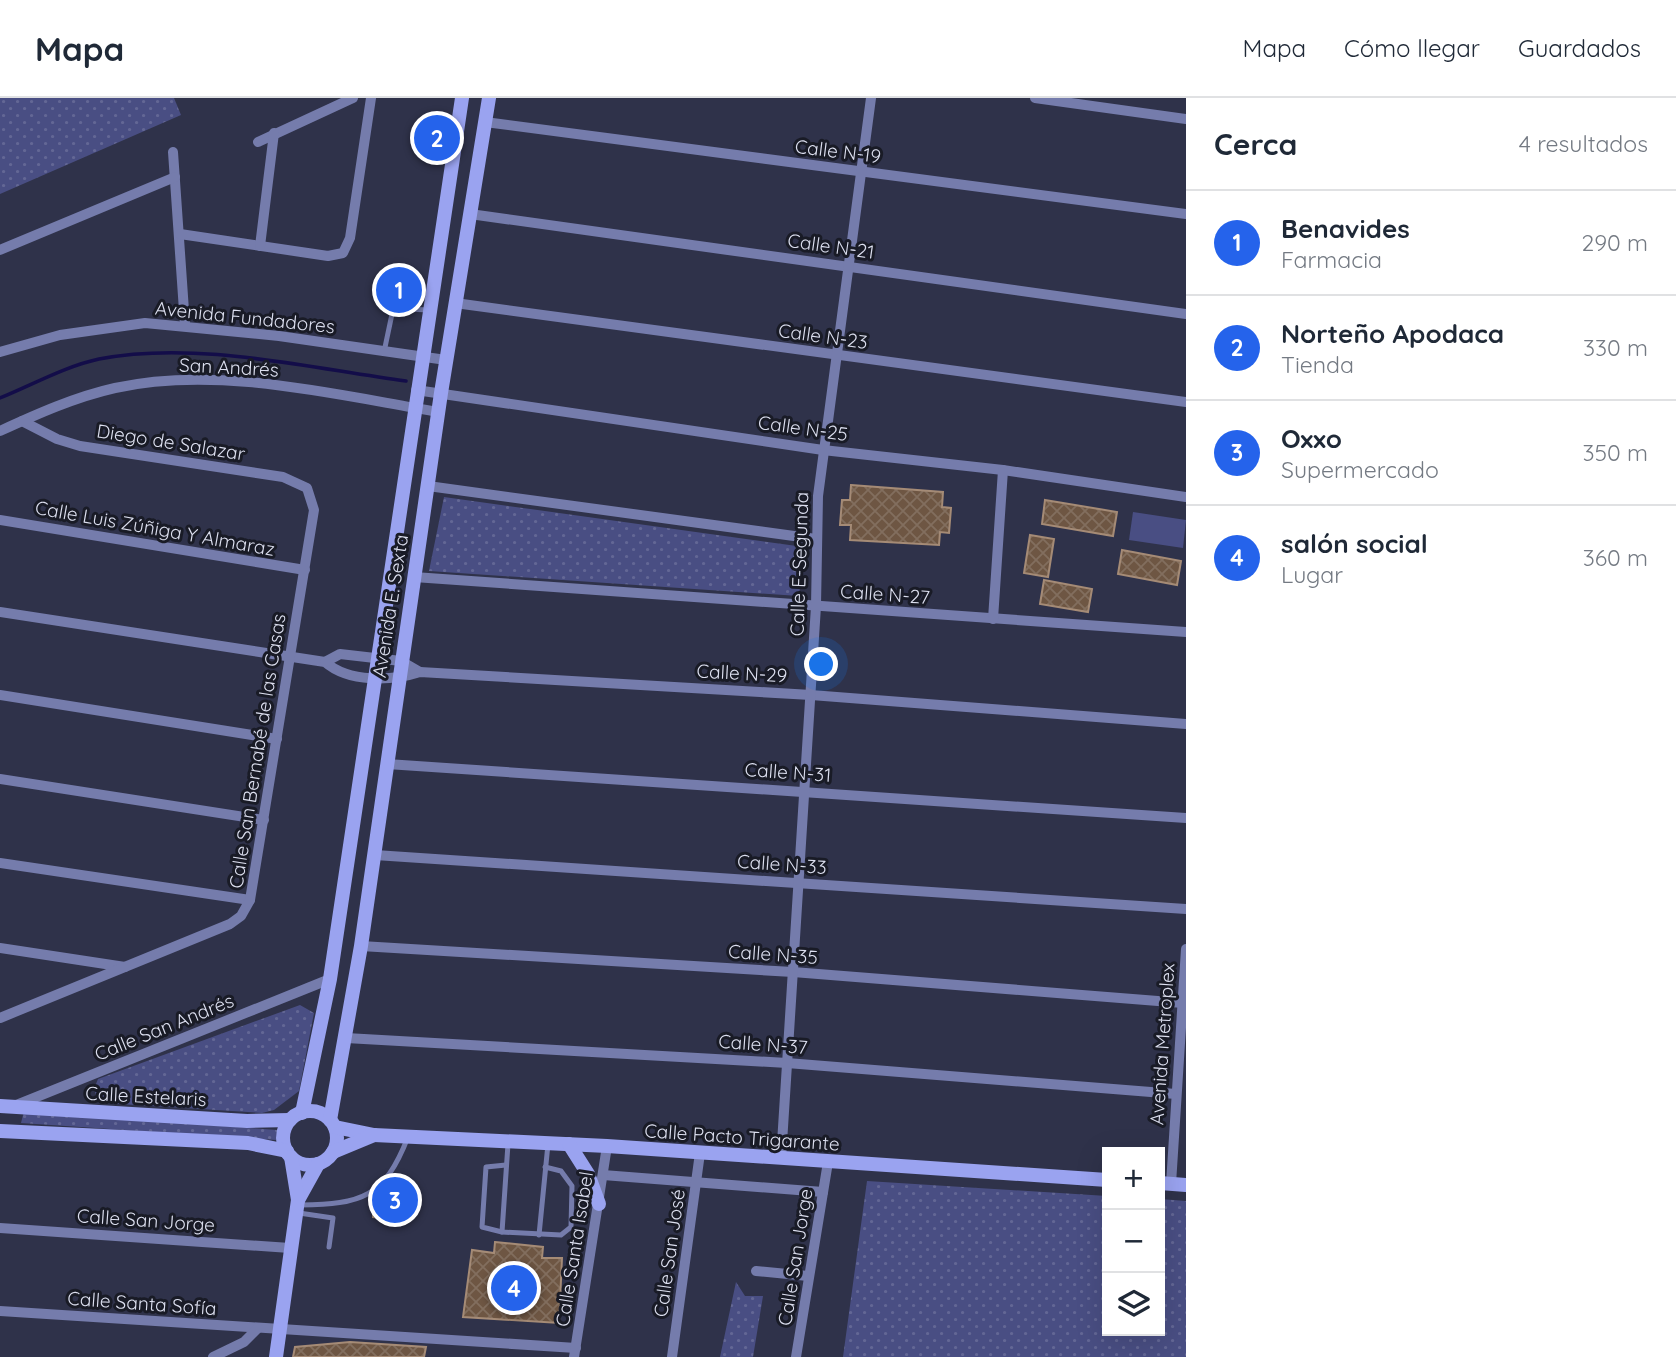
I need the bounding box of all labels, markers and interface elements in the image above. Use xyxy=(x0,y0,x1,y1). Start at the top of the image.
text: Mapa xyxy=(35,28,124,69)
text: Mapa xyxy=(1243,33,1306,63)
text: Cómo llegar xyxy=(1344,33,1480,63)
text: Guardados xyxy=(1518,33,1641,63)
pin: 2 xyxy=(414,112,460,164)
text: Cerca xyxy=(1214,125,1297,163)
text: 4 resultados xyxy=(1519,129,1648,158)
street label: Calle N-19 xyxy=(794,134,882,168)
text: Benavides xyxy=(1281,212,1410,245)
street label: Calle N-21 xyxy=(786,228,876,264)
text: 1 xyxy=(1233,228,1241,257)
text: 290 m xyxy=(1581,228,1648,257)
text: Farmacia xyxy=(1281,245,1382,274)
pin: 1 xyxy=(376,264,422,316)
street label: Avenida Fundadores xyxy=(154,296,336,338)
text: Norteño Apodaca xyxy=(1281,317,1504,350)
street label: Calle N-23 xyxy=(777,318,869,354)
text: 2 xyxy=(1230,333,1244,362)
text: 330 m xyxy=(1583,333,1648,362)
text: Tienda xyxy=(1281,350,1354,379)
street label: San Andrés xyxy=(179,352,279,382)
street label: Calle N-25 xyxy=(757,410,849,446)
street label: Diego de Salazar xyxy=(95,418,248,466)
text: Oxxo xyxy=(1281,422,1342,455)
text: 3 xyxy=(1231,438,1243,467)
text: 350 m xyxy=(1582,438,1648,467)
text: Supermercado xyxy=(1281,455,1439,484)
street label: Calle E-Segunda xyxy=(784,491,814,637)
street label: Calle Luis Zúñiga Y Almaraz xyxy=(33,495,277,561)
text: salón social xyxy=(1281,527,1428,560)
street label: Avenida E. Sexta xyxy=(367,533,413,679)
text: 4 xyxy=(1230,543,1244,572)
text: 360 m xyxy=(1583,543,1648,572)
text: Lugar xyxy=(1281,560,1343,589)
street label: Calle N-27 xyxy=(839,579,931,609)
street label: Calle San Bernabé de las Casas xyxy=(223,612,291,890)
your location xyxy=(804,647,838,681)
street label: Calle N-29 xyxy=(696,659,788,687)
street label: Calle N-31 xyxy=(744,757,832,787)
street label: Calle N-33 xyxy=(736,849,828,879)
street label: Calle N-35 xyxy=(727,939,819,969)
street label: Avenida Metroplex xyxy=(1144,962,1180,1126)
street label: Calle San Andrés xyxy=(91,988,237,1066)
street label: Calle N-37 xyxy=(718,1029,809,1059)
street label: Calle Estelaris xyxy=(85,1081,207,1111)
street label: Calle Pacto Trigarante xyxy=(644,1118,840,1156)
map controls xyxy=(1102,1147,1165,1336)
button: + xyxy=(1102,1147,1165,1210)
street label: Calle Santa Isabel xyxy=(550,1170,598,1328)
pin: 3 xyxy=(372,1174,418,1226)
street label: Calle San Jorge xyxy=(772,1187,818,1327)
street label: Calle San José xyxy=(648,1188,690,1318)
street label: Calle San Jorge xyxy=(76,1203,216,1237)
button: − xyxy=(1102,1210,1165,1273)
pin: 4 xyxy=(491,1262,537,1314)
button: layers xyxy=(1102,1273,1165,1336)
street label: Calle Santa Sofía xyxy=(67,1286,217,1320)

